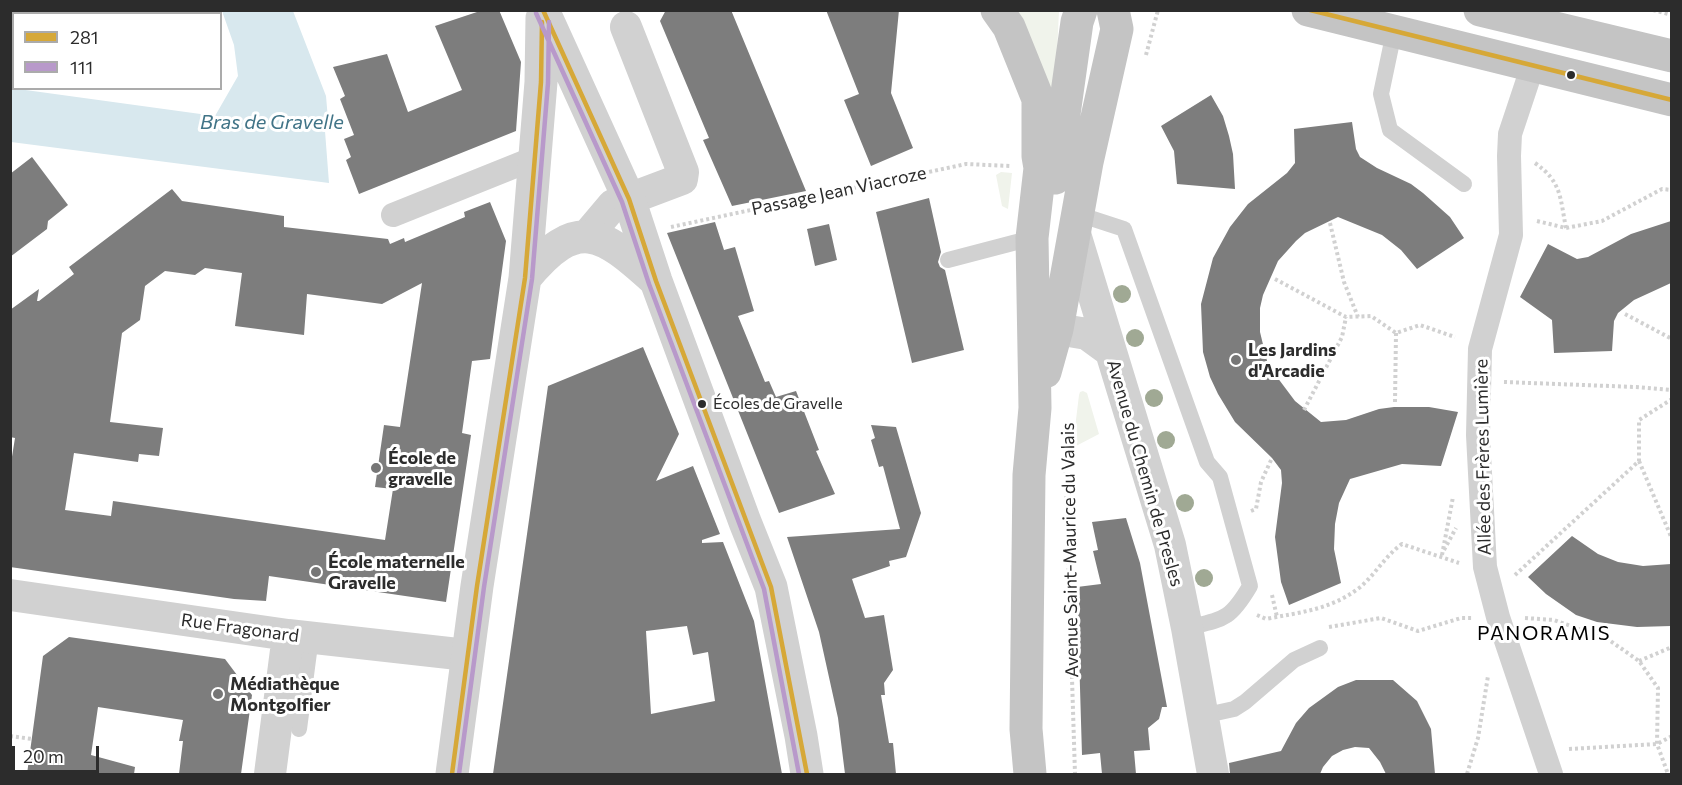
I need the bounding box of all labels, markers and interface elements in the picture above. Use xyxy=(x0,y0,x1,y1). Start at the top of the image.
legend xyxy=(12,12,222,90)
text: 281 xyxy=(70,26,99,48)
text: 111 xyxy=(70,56,93,78)
unlabelled marker xyxy=(1565,69,1577,81)
water label: Bras de Gravelle xyxy=(200,110,344,134)
street label: Passage Jean Viacroze xyxy=(750,162,928,220)
place label: Les Jardins d'Arcadie xyxy=(1248,339,1337,382)
marker: Les Jardins d'Arcadie xyxy=(1229,353,1243,367)
street label: Avenue du Chemin de Presles xyxy=(1102,357,1188,589)
street label: Allée des Frères Lumière xyxy=(1470,359,1496,555)
place label: Écoles de Gravelle xyxy=(713,394,843,414)
marker: Écoles de Gravelle xyxy=(696,398,708,410)
street label: Avenue Saint-Maurice du Valais xyxy=(1057,422,1083,678)
place label: École de gravelle xyxy=(388,447,456,490)
marker: École de gravelle xyxy=(369,461,383,475)
place label: École maternelle Gravelle xyxy=(328,551,465,594)
marker: École maternelle Gravelle xyxy=(309,565,323,579)
street label: Rue Fragonard xyxy=(180,609,300,647)
district label: PANORAMIS xyxy=(1477,621,1611,645)
place label: Médiathèque Montgolfier xyxy=(230,673,340,716)
marker: Médiathèque Montgolfier xyxy=(211,687,225,701)
scale bar xyxy=(15,734,102,772)
text: 20 m xyxy=(23,745,64,767)

